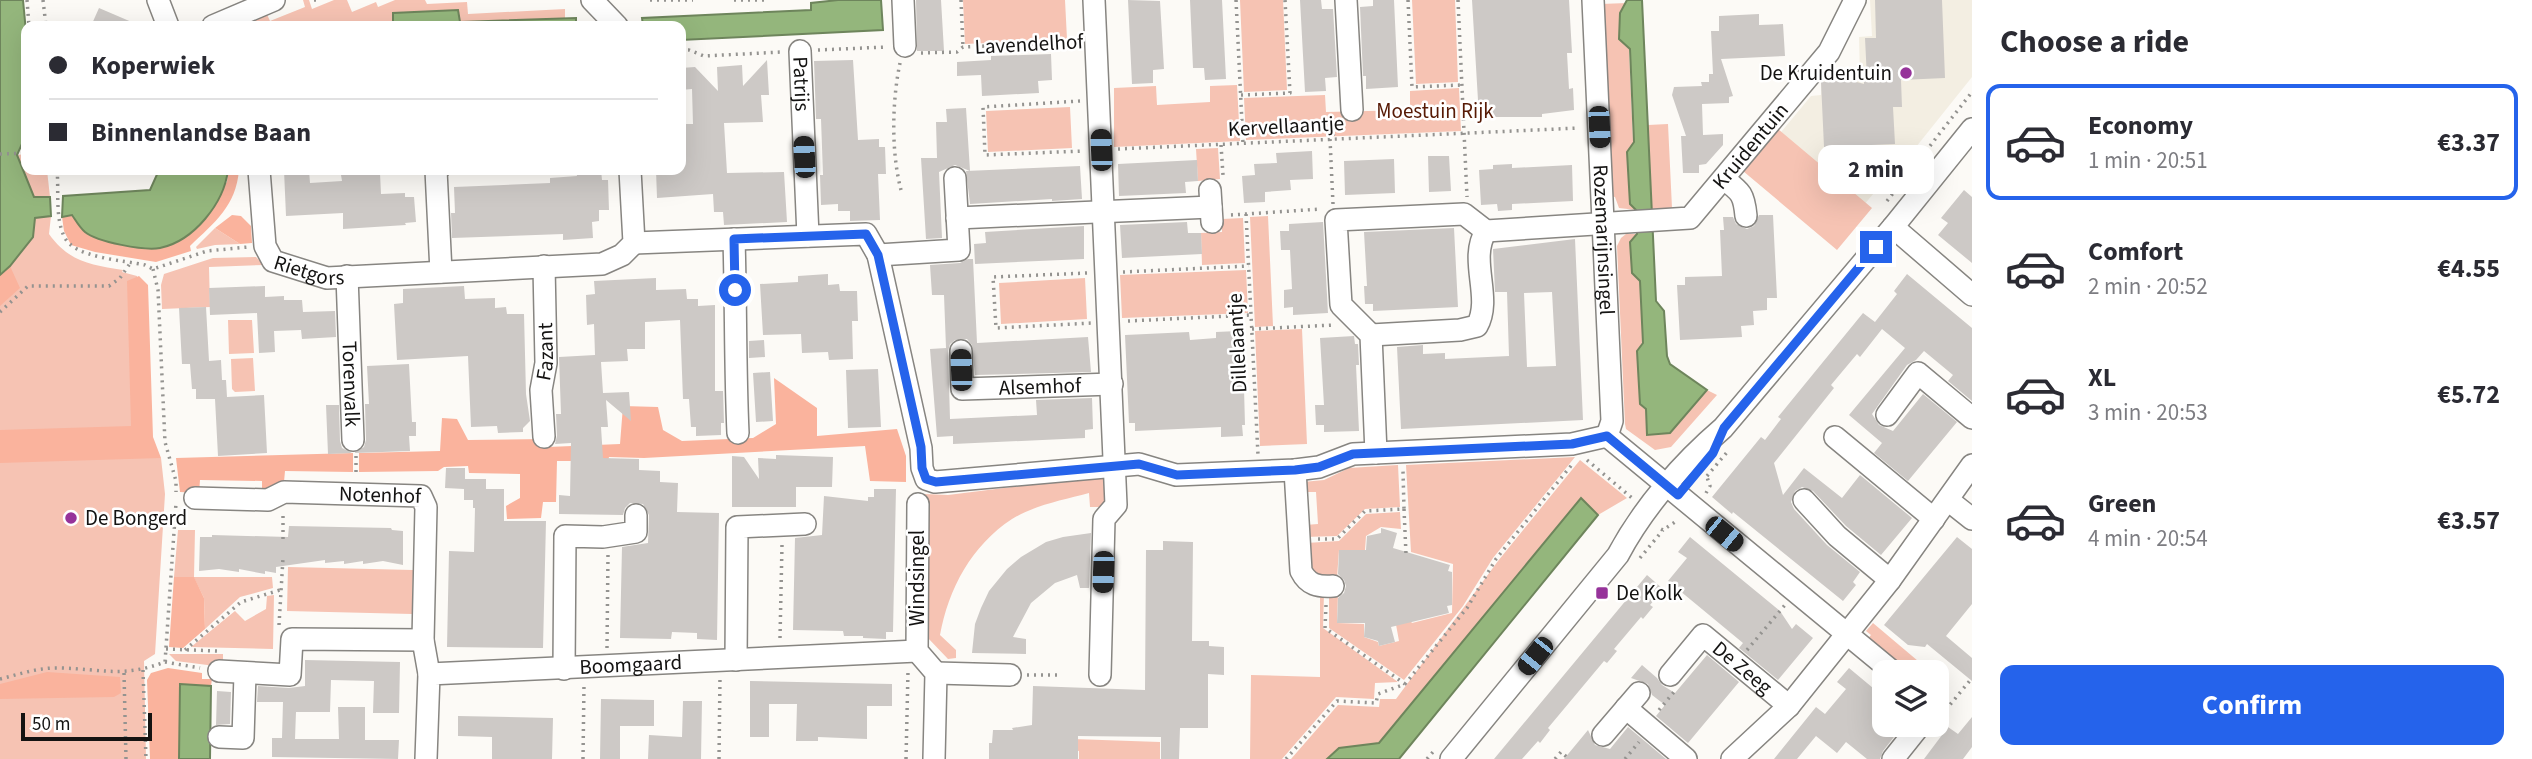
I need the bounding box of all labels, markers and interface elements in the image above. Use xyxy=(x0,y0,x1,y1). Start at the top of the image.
text: Choose a ride xyxy=(2000,19,2189,65)
street label: Lavendelhof xyxy=(974,26,1085,62)
text: Koperwiek xyxy=(91,47,215,84)
street label: Patrijs xyxy=(785,56,818,112)
place label: De Kruidentuin xyxy=(1760,58,1892,88)
marker: De Kruidentuin xyxy=(1898,65,1914,81)
park label: Moestuin Rijk xyxy=(1376,96,1494,126)
street label: Kruidentuin xyxy=(1705,96,1795,196)
car xyxy=(1588,105,1611,149)
text: Economy xyxy=(2088,107,2193,144)
street label: Kervellaantje xyxy=(1227,108,1345,144)
icon: car xyxy=(2004,111,2067,174)
text: Binnenlandse Baan xyxy=(91,114,311,151)
text: €3.37 xyxy=(2437,124,2500,161)
car xyxy=(1090,129,1113,171)
car xyxy=(793,135,816,179)
text: 1 min · 20:51 xyxy=(2088,144,2208,177)
callout: 2 min xyxy=(1818,146,1934,194)
text: 2 min xyxy=(1848,153,1904,186)
street label: Rozemarijnsingel xyxy=(1585,164,1622,316)
route end xyxy=(1860,231,1892,263)
text: Comfort xyxy=(2088,233,2183,270)
icon: car xyxy=(2004,237,2067,300)
street label: Rietgors xyxy=(270,247,345,293)
text: €4.55 xyxy=(2437,250,2500,287)
text: 2 min · 20:52 xyxy=(2088,270,2208,303)
route start xyxy=(719,274,751,306)
street label: Dillelaantje xyxy=(1219,292,1255,394)
street label: Fazant xyxy=(528,322,561,383)
street label: Torenvalk xyxy=(334,340,368,428)
car xyxy=(950,349,973,391)
text: XL xyxy=(2088,359,2116,396)
icon: car xyxy=(2004,363,2067,426)
street label: Alsemhof xyxy=(998,370,1082,403)
text: €5.72 xyxy=(2437,376,2500,413)
text: 3 min · 20:53 xyxy=(2088,396,2208,429)
street label: Notenhof xyxy=(338,479,422,511)
text: Green xyxy=(2088,485,2156,522)
icon: car xyxy=(2004,489,2067,552)
text: €3.57 xyxy=(2437,502,2500,539)
place label: De Bongerd xyxy=(85,503,187,533)
marker: De Bongerd xyxy=(63,510,79,526)
car xyxy=(1702,513,1747,555)
text: 4 min · 20:54 xyxy=(2088,522,2208,555)
street label: Windsingel xyxy=(902,530,932,626)
car xyxy=(1092,551,1115,593)
place label: De Kolk xyxy=(1616,578,1683,608)
marker: De Kolk xyxy=(1594,585,1610,601)
car xyxy=(1514,633,1557,679)
street label: De Zeeg xyxy=(1706,634,1779,702)
street label: Boomgaard xyxy=(579,647,683,682)
map controls xyxy=(1872,660,1949,737)
button: layers xyxy=(1872,660,1949,737)
button: Confirm xyxy=(2000,665,2504,745)
scale bar xyxy=(21,710,152,742)
text: 50 m xyxy=(32,711,70,738)

